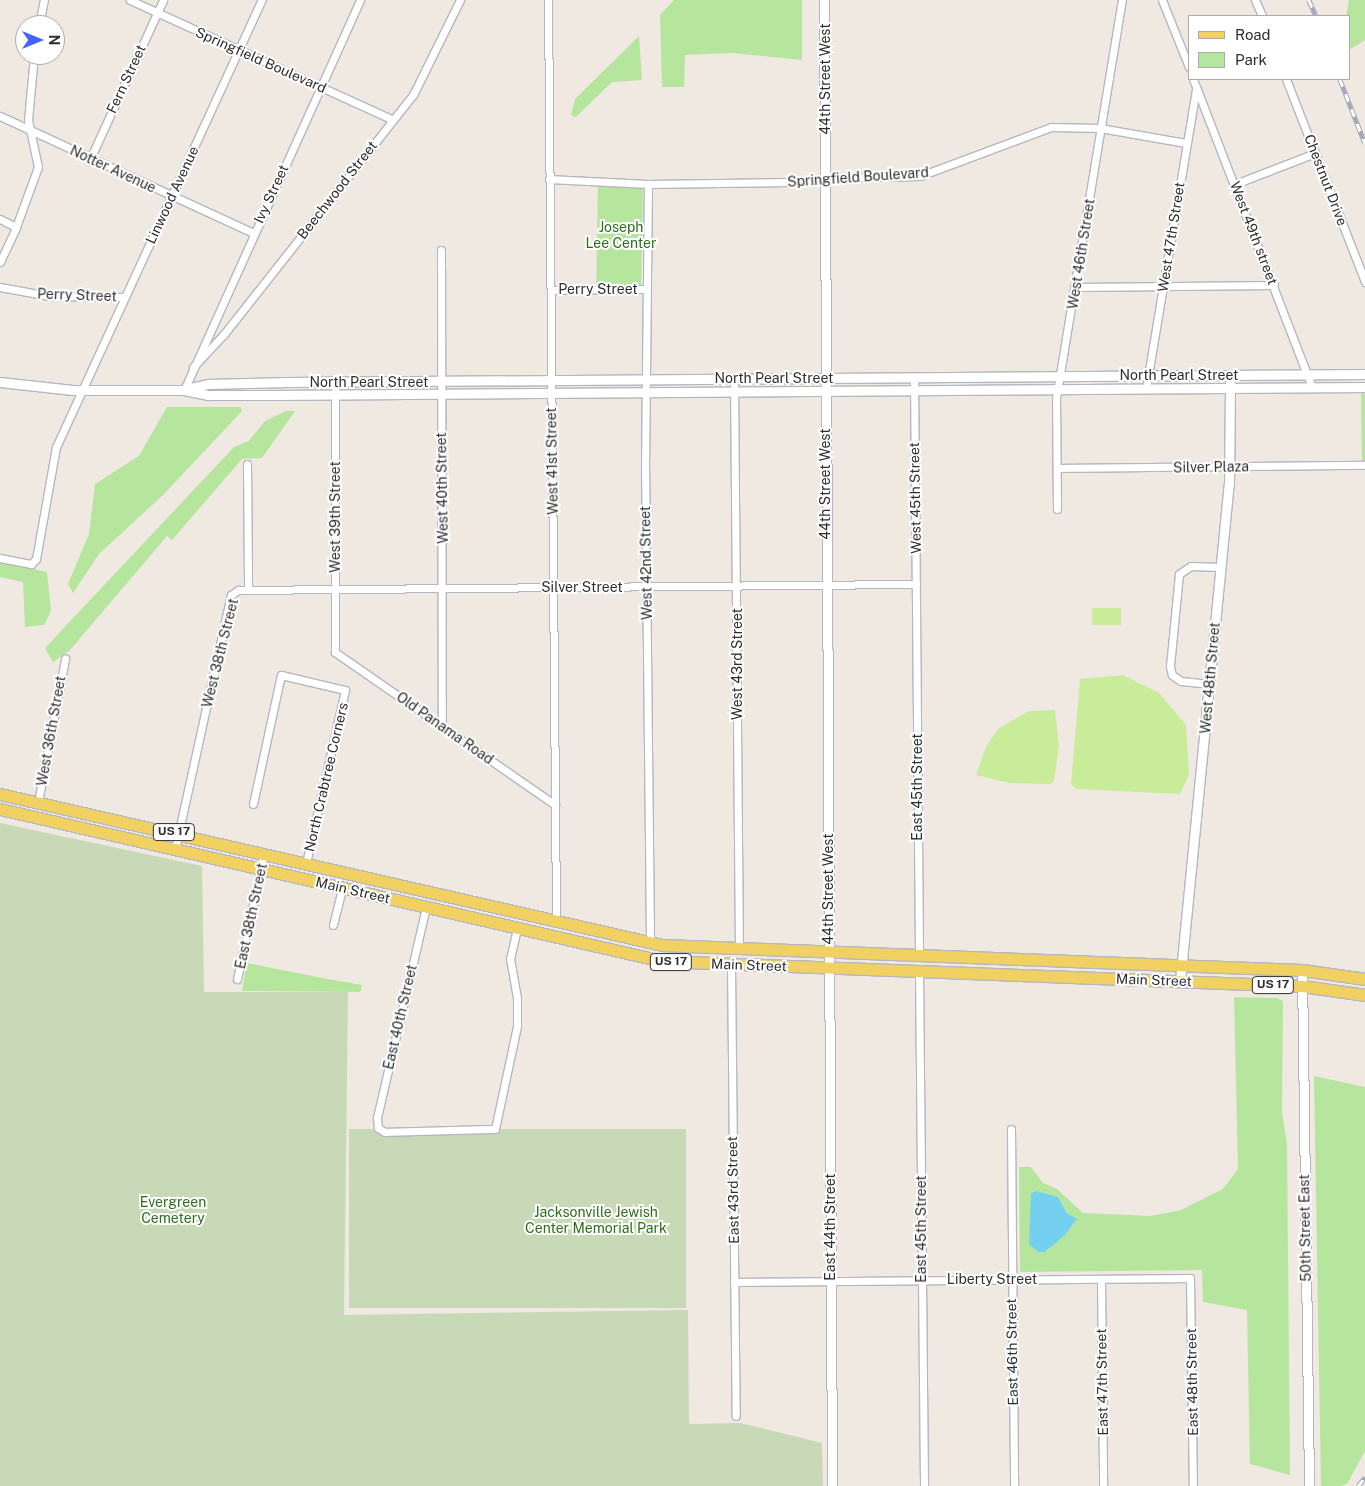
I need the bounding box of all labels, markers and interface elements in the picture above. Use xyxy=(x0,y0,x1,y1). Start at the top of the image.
north arrow xyxy=(15,15,65,65)
legend xyxy=(1188,15,1350,80)
street label: Springfield Boulevard xyxy=(193,23,329,97)
street label: 44th Street West xyxy=(817,23,833,135)
text: Road xyxy=(1235,26,1271,43)
text: N xyxy=(46,35,62,45)
street label: Fern Street xyxy=(103,42,149,116)
text: Park xyxy=(1235,51,1267,68)
street label: Chestnut Drive xyxy=(1301,132,1351,228)
street label: Beechwood Street xyxy=(293,138,381,242)
street label: Notter Avenue xyxy=(67,142,159,196)
street label: Linwood Avenue xyxy=(142,143,202,247)
street label: Ivy Street xyxy=(250,162,292,226)
street label: Springfield Boulevard xyxy=(787,164,929,190)
street label: West 49th street xyxy=(1227,179,1281,287)
street label: West 47th Street xyxy=(1154,181,1188,293)
street label: West 46th Street xyxy=(1064,198,1098,310)
park label: Joseph Lee Center xyxy=(585,219,657,252)
street label: Perry Street xyxy=(558,281,638,297)
street label: Perry Street xyxy=(37,285,117,305)
street label: North Pearl Street xyxy=(1120,367,1238,383)
street label: North Pearl Street xyxy=(715,370,833,386)
street label: North Pearl Street xyxy=(310,374,428,390)
street label: West 41st Street xyxy=(543,407,561,515)
street label: 44th Street West xyxy=(817,428,833,540)
street label: West 40th Street xyxy=(433,432,451,544)
street label: West 45th Street xyxy=(906,442,924,554)
street label: Silver Plaza xyxy=(1173,458,1249,476)
street label: West 39th Street xyxy=(327,461,343,573)
street label: West 42nd Street xyxy=(637,506,655,620)
street label: Silver Street xyxy=(541,579,623,595)
street label: West 38th Street xyxy=(198,597,242,709)
street label: West 43rd Street xyxy=(729,608,745,720)
street label: West 48th Street xyxy=(1197,621,1223,735)
street label: West 36th Street xyxy=(33,675,69,787)
street label: Old Panama Road xyxy=(393,688,497,768)
street label: North Crabtree Corners xyxy=(301,701,351,853)
street label: East 45th Street xyxy=(909,733,925,841)
road number: US 17 xyxy=(153,822,195,842)
street label: 44th Street West xyxy=(820,833,836,945)
street label: East 38th Street xyxy=(232,862,270,970)
street label: Main Street xyxy=(314,873,392,907)
road number: US 17 xyxy=(650,952,692,972)
street label: Main Street xyxy=(711,955,787,975)
street label: East 40th Street xyxy=(380,963,420,1071)
street label: Main Street xyxy=(1116,970,1192,990)
road number: US 17 xyxy=(1252,976,1294,994)
street label: East 43rd Street xyxy=(724,1136,742,1244)
street label: East 44th Street xyxy=(822,1173,838,1281)
street label: 50th Street East xyxy=(1296,1174,1314,1282)
street label: East 45th Street xyxy=(913,1175,929,1283)
park label: Evergreen Cemetery xyxy=(140,1194,206,1226)
park label: Jacksonville Jewish Center Memorial Park xyxy=(525,1204,667,1236)
street label: Liberty Street xyxy=(947,1271,1037,1287)
street label: East 46th Street xyxy=(1003,1298,1021,1406)
street label: East 47th Street xyxy=(1093,1328,1111,1436)
street label: East 48th Street xyxy=(1183,1328,1201,1436)

